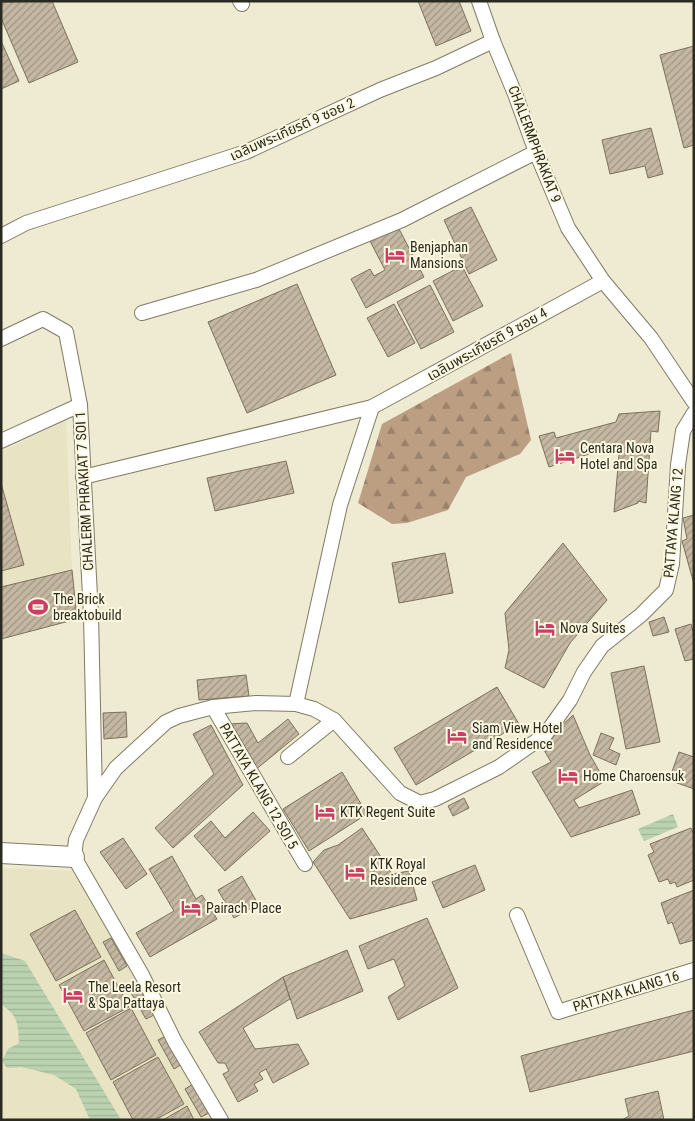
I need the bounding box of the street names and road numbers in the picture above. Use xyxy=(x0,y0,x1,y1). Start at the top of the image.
street label: CHALERMPHRAKIAT 9 xyxy=(505,83,565,205)
street label: เฉลิมพระเกียรติ 9 ซอย 2 xyxy=(227,94,357,164)
street label: เฉลิมพระเกียรติ 9 ซอย 4 xyxy=(424,304,550,384)
street label: CHALERM PHRAKIAT 7 SOI 1 xyxy=(72,411,96,571)
street label: PATTAYA KLANG 12 xyxy=(660,467,686,579)
street label: PATTAYA KLANG 12 SOI 5 xyxy=(216,720,302,852)
street label: PATTAYA KLANG 16 xyxy=(571,967,681,1015)

